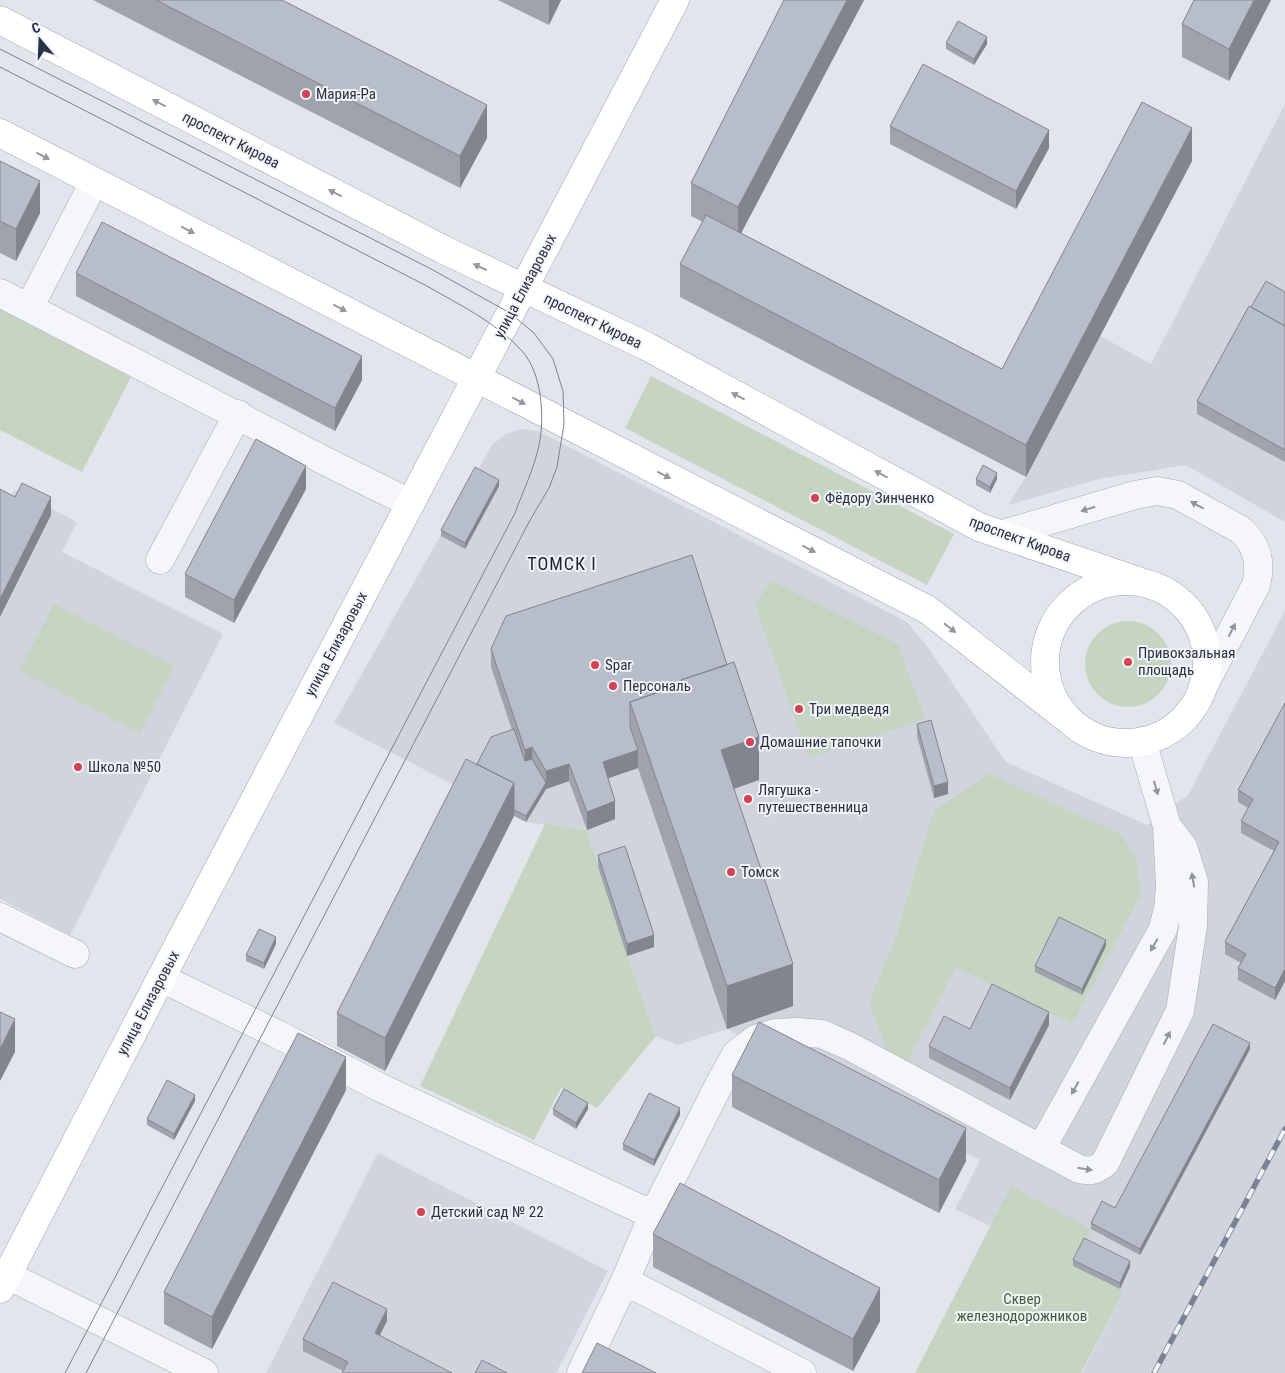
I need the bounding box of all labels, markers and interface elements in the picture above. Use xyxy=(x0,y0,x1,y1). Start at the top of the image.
north arrow xyxy=(15,15,65,65)
text: С xyxy=(29,19,42,37)
place label: Мария-Ра xyxy=(316,85,376,103)
marker: Мария-Ра xyxy=(300,88,312,100)
one-way arrow xyxy=(152,99,166,107)
street label: проспект Кирова xyxy=(179,108,283,172)
one-way arrow xyxy=(36,152,51,160)
one-way arrow xyxy=(327,189,342,197)
one-way arrow xyxy=(181,226,195,234)
street label: улица Елизаровых xyxy=(490,230,560,341)
one-way arrow xyxy=(473,262,487,270)
street label: проспект Кирова xyxy=(541,290,645,352)
one-way arrow xyxy=(333,304,347,312)
one-way arrow xyxy=(731,392,746,400)
one-way arrow xyxy=(512,397,527,405)
one-way arrow xyxy=(875,469,888,478)
one-way arrow xyxy=(657,471,671,479)
place label: Фёдору Зинченко xyxy=(825,489,934,507)
marker: Фёдору Зинченко xyxy=(809,492,821,504)
one-way arrow xyxy=(1190,501,1204,510)
one-way arrow xyxy=(1080,505,1095,513)
street label: проспект Кирова xyxy=(967,512,1073,566)
one-way arrow xyxy=(802,545,816,553)
district label: ТОМСК I xyxy=(527,553,597,574)
street label: улица Елизаровых xyxy=(301,588,371,699)
one-way arrow xyxy=(944,622,957,633)
one-way arrow xyxy=(1228,623,1236,637)
place label: Привокзальная площадь xyxy=(1138,644,1235,679)
place label: Spar xyxy=(605,656,632,674)
marker: Привокзальная площадь xyxy=(1122,656,1134,668)
marker: Spar xyxy=(589,659,601,671)
place label: Персональ xyxy=(623,677,691,695)
marker: Персональ xyxy=(607,680,619,692)
place label: Три медведя xyxy=(809,700,889,718)
marker: Три медведя xyxy=(793,703,805,715)
place label: Домашние тапочки xyxy=(760,733,881,751)
marker: Домашние тапочки xyxy=(744,736,756,748)
place label: Школа №50 xyxy=(88,758,161,776)
marker: Школа №50 xyxy=(72,761,84,773)
one-way arrow xyxy=(1152,780,1160,795)
place label: Лягушка - путешественница xyxy=(758,781,868,816)
marker: Лягушка - путешественница xyxy=(742,793,754,805)
place label: Томск xyxy=(741,863,779,881)
marker: Томск xyxy=(725,866,737,878)
one-way arrow xyxy=(1188,871,1196,887)
one-way arrow xyxy=(1149,939,1158,952)
street label: улица Елизаровых xyxy=(113,947,183,1058)
one-way arrow xyxy=(1163,1031,1171,1045)
one-way arrow xyxy=(1071,1080,1079,1095)
one-way arrow xyxy=(1077,1165,1093,1173)
place label: Детский сад № 22 xyxy=(431,1203,544,1221)
marker: Детский сад № 22 xyxy=(415,1206,427,1218)
park label: Сквер железнодорожников xyxy=(957,1290,1087,1325)

